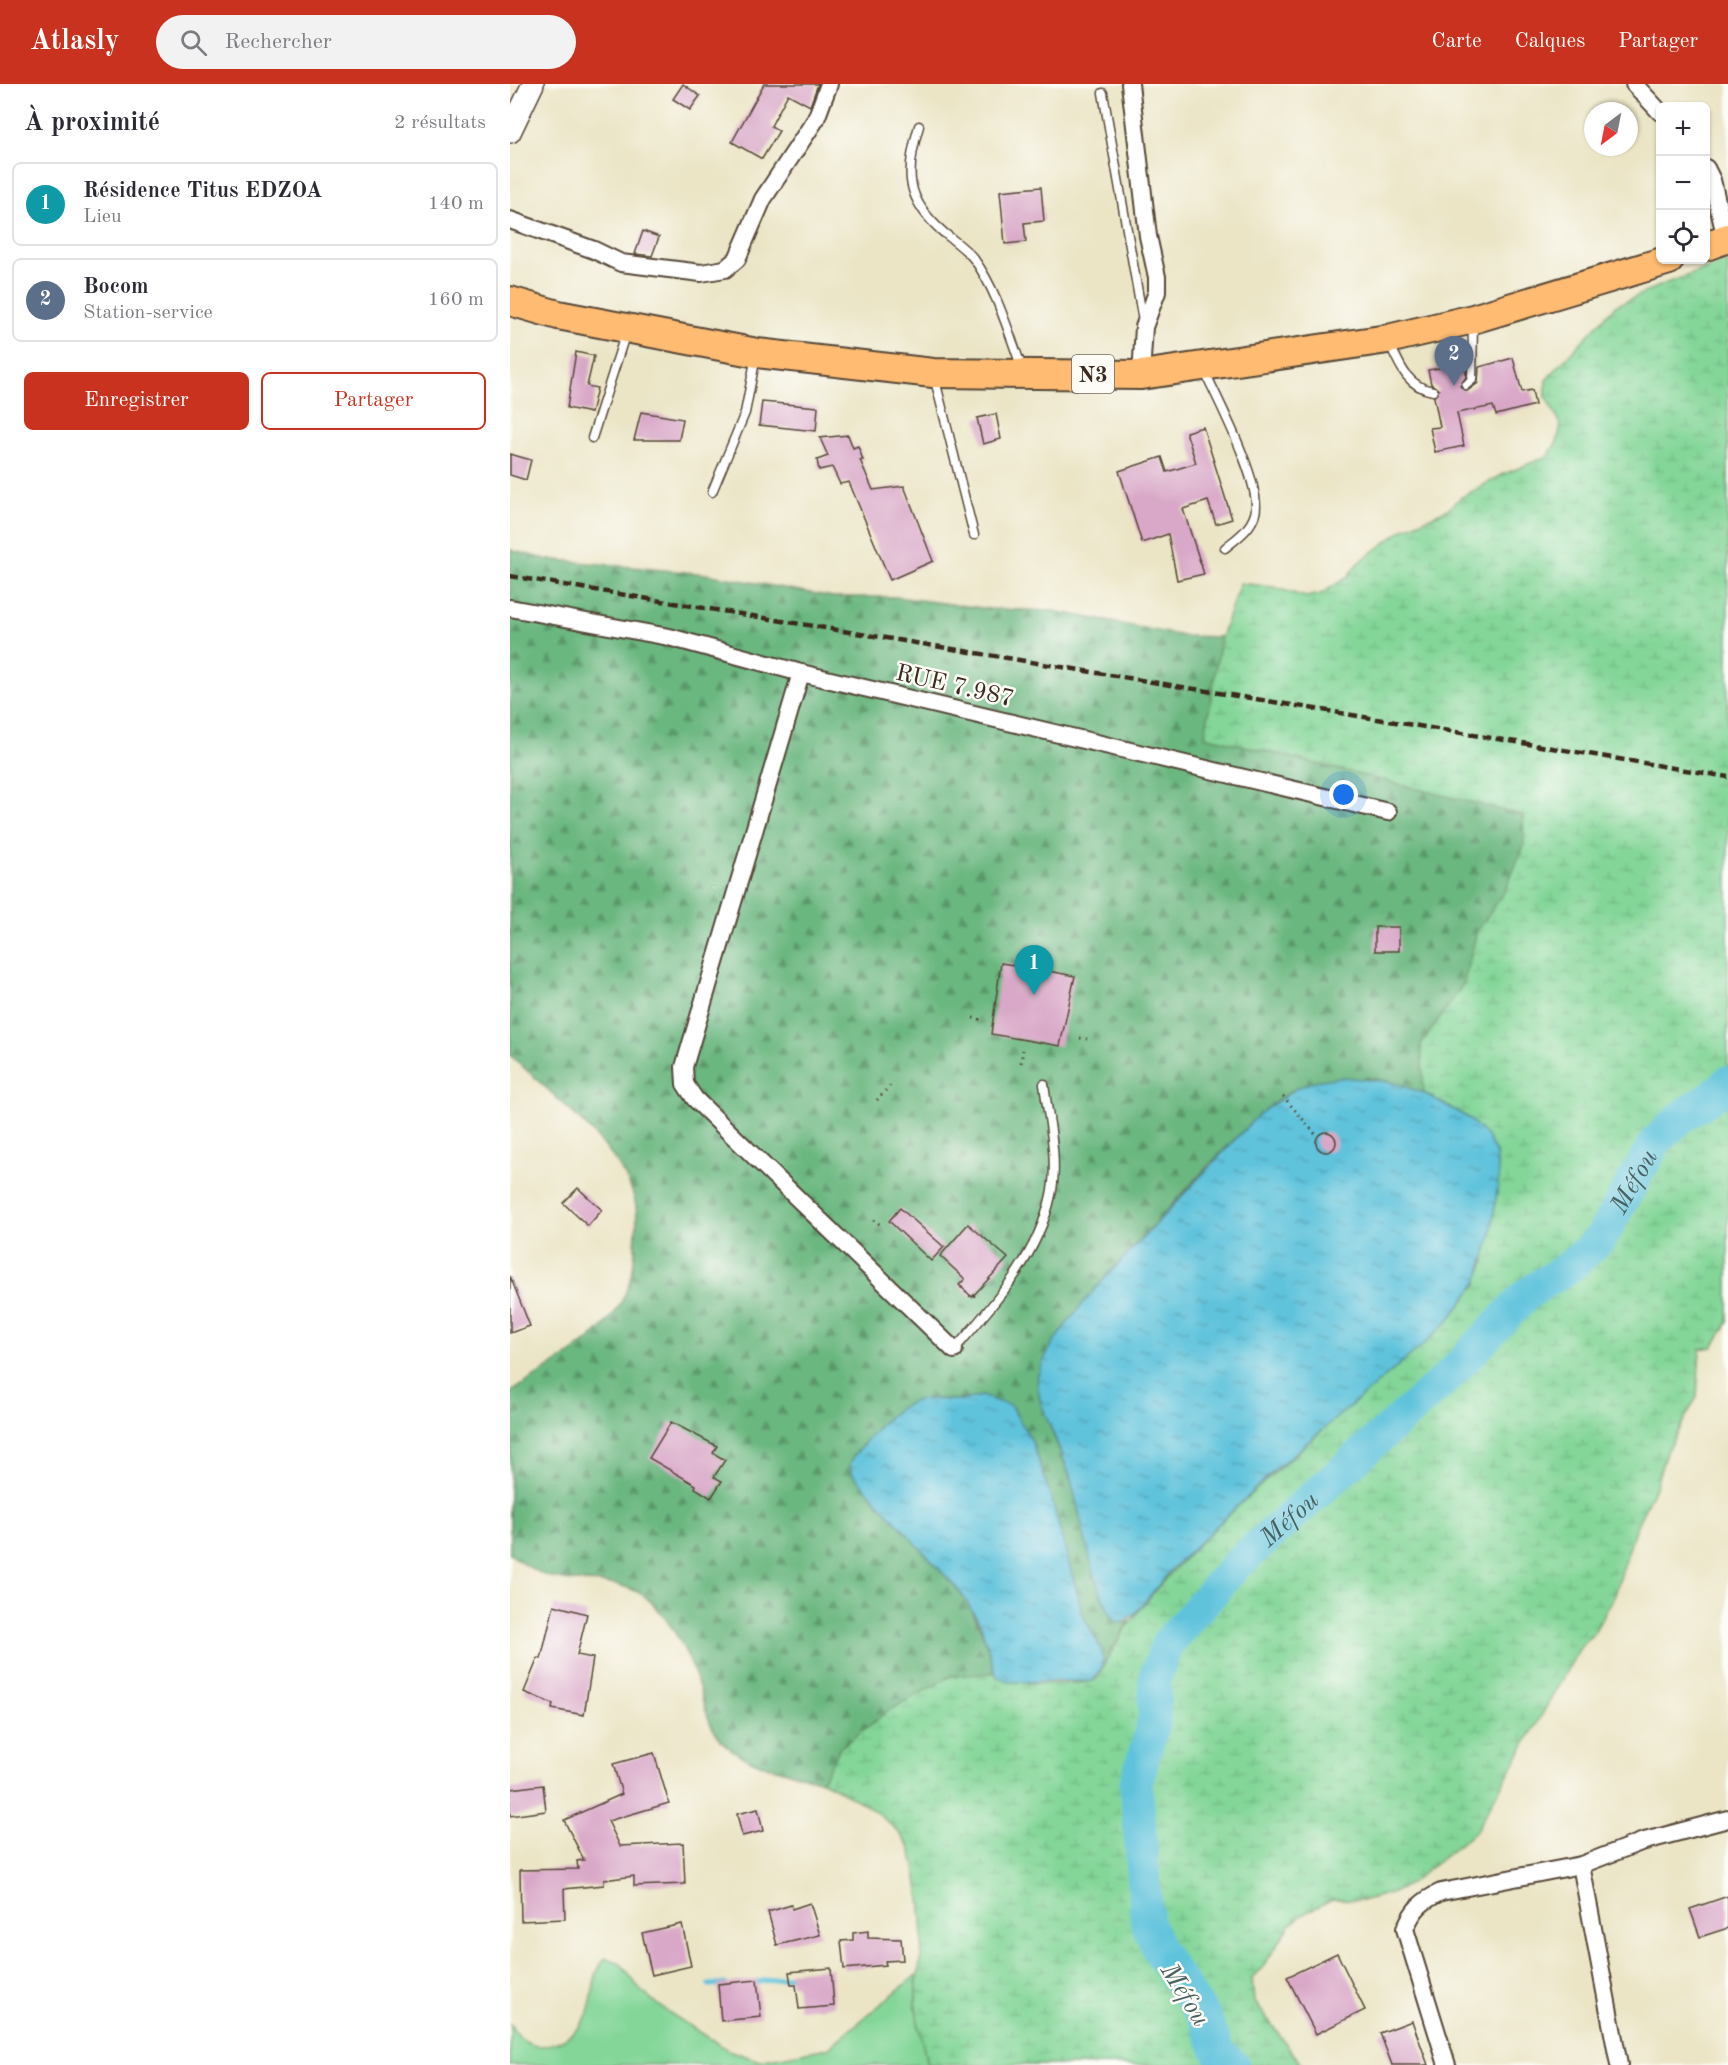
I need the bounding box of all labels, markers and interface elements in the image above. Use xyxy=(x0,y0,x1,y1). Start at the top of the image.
search box xyxy=(156,15,576,69)
icon: search xyxy=(177,26,210,59)
text: Atlasly xyxy=(30,28,120,56)
text: Rechercher xyxy=(225,31,332,53)
text: Carte xyxy=(1432,31,1482,52)
text: Calques xyxy=(1515,31,1585,52)
text: Partager xyxy=(1618,31,1698,52)
north arrow xyxy=(1584,102,1638,156)
map controls xyxy=(1656,102,1710,264)
button: + xyxy=(1656,102,1710,156)
text: À proximité xyxy=(24,110,160,136)
text: 2 résultats xyxy=(394,113,486,133)
button: − xyxy=(1656,156,1710,210)
text: Résidence Titus EDZOA xyxy=(83,180,322,202)
text: 1 xyxy=(40,194,51,214)
text: 140 m xyxy=(428,194,484,214)
text: Lieu xyxy=(83,207,122,227)
button: locate xyxy=(1656,210,1710,264)
text: Bocom xyxy=(83,276,149,298)
text: 2 xyxy=(40,290,51,310)
text: 160 m xyxy=(428,290,484,310)
text: Station-service xyxy=(83,303,213,323)
pin: 2 xyxy=(1434,336,1474,386)
road number: N3 xyxy=(1072,355,1114,393)
button: Enregistrer xyxy=(24,372,249,430)
button: Partager xyxy=(261,372,486,430)
street label: RUE 7.987 xyxy=(893,662,1016,712)
your location xyxy=(1329,780,1358,809)
pin: 1 xyxy=(1014,946,1054,995)
water label: Méfou xyxy=(1606,1145,1663,1219)
water label: Méfou xyxy=(1255,1487,1325,1553)
water label: Méfou xyxy=(1154,1958,1214,2031)

